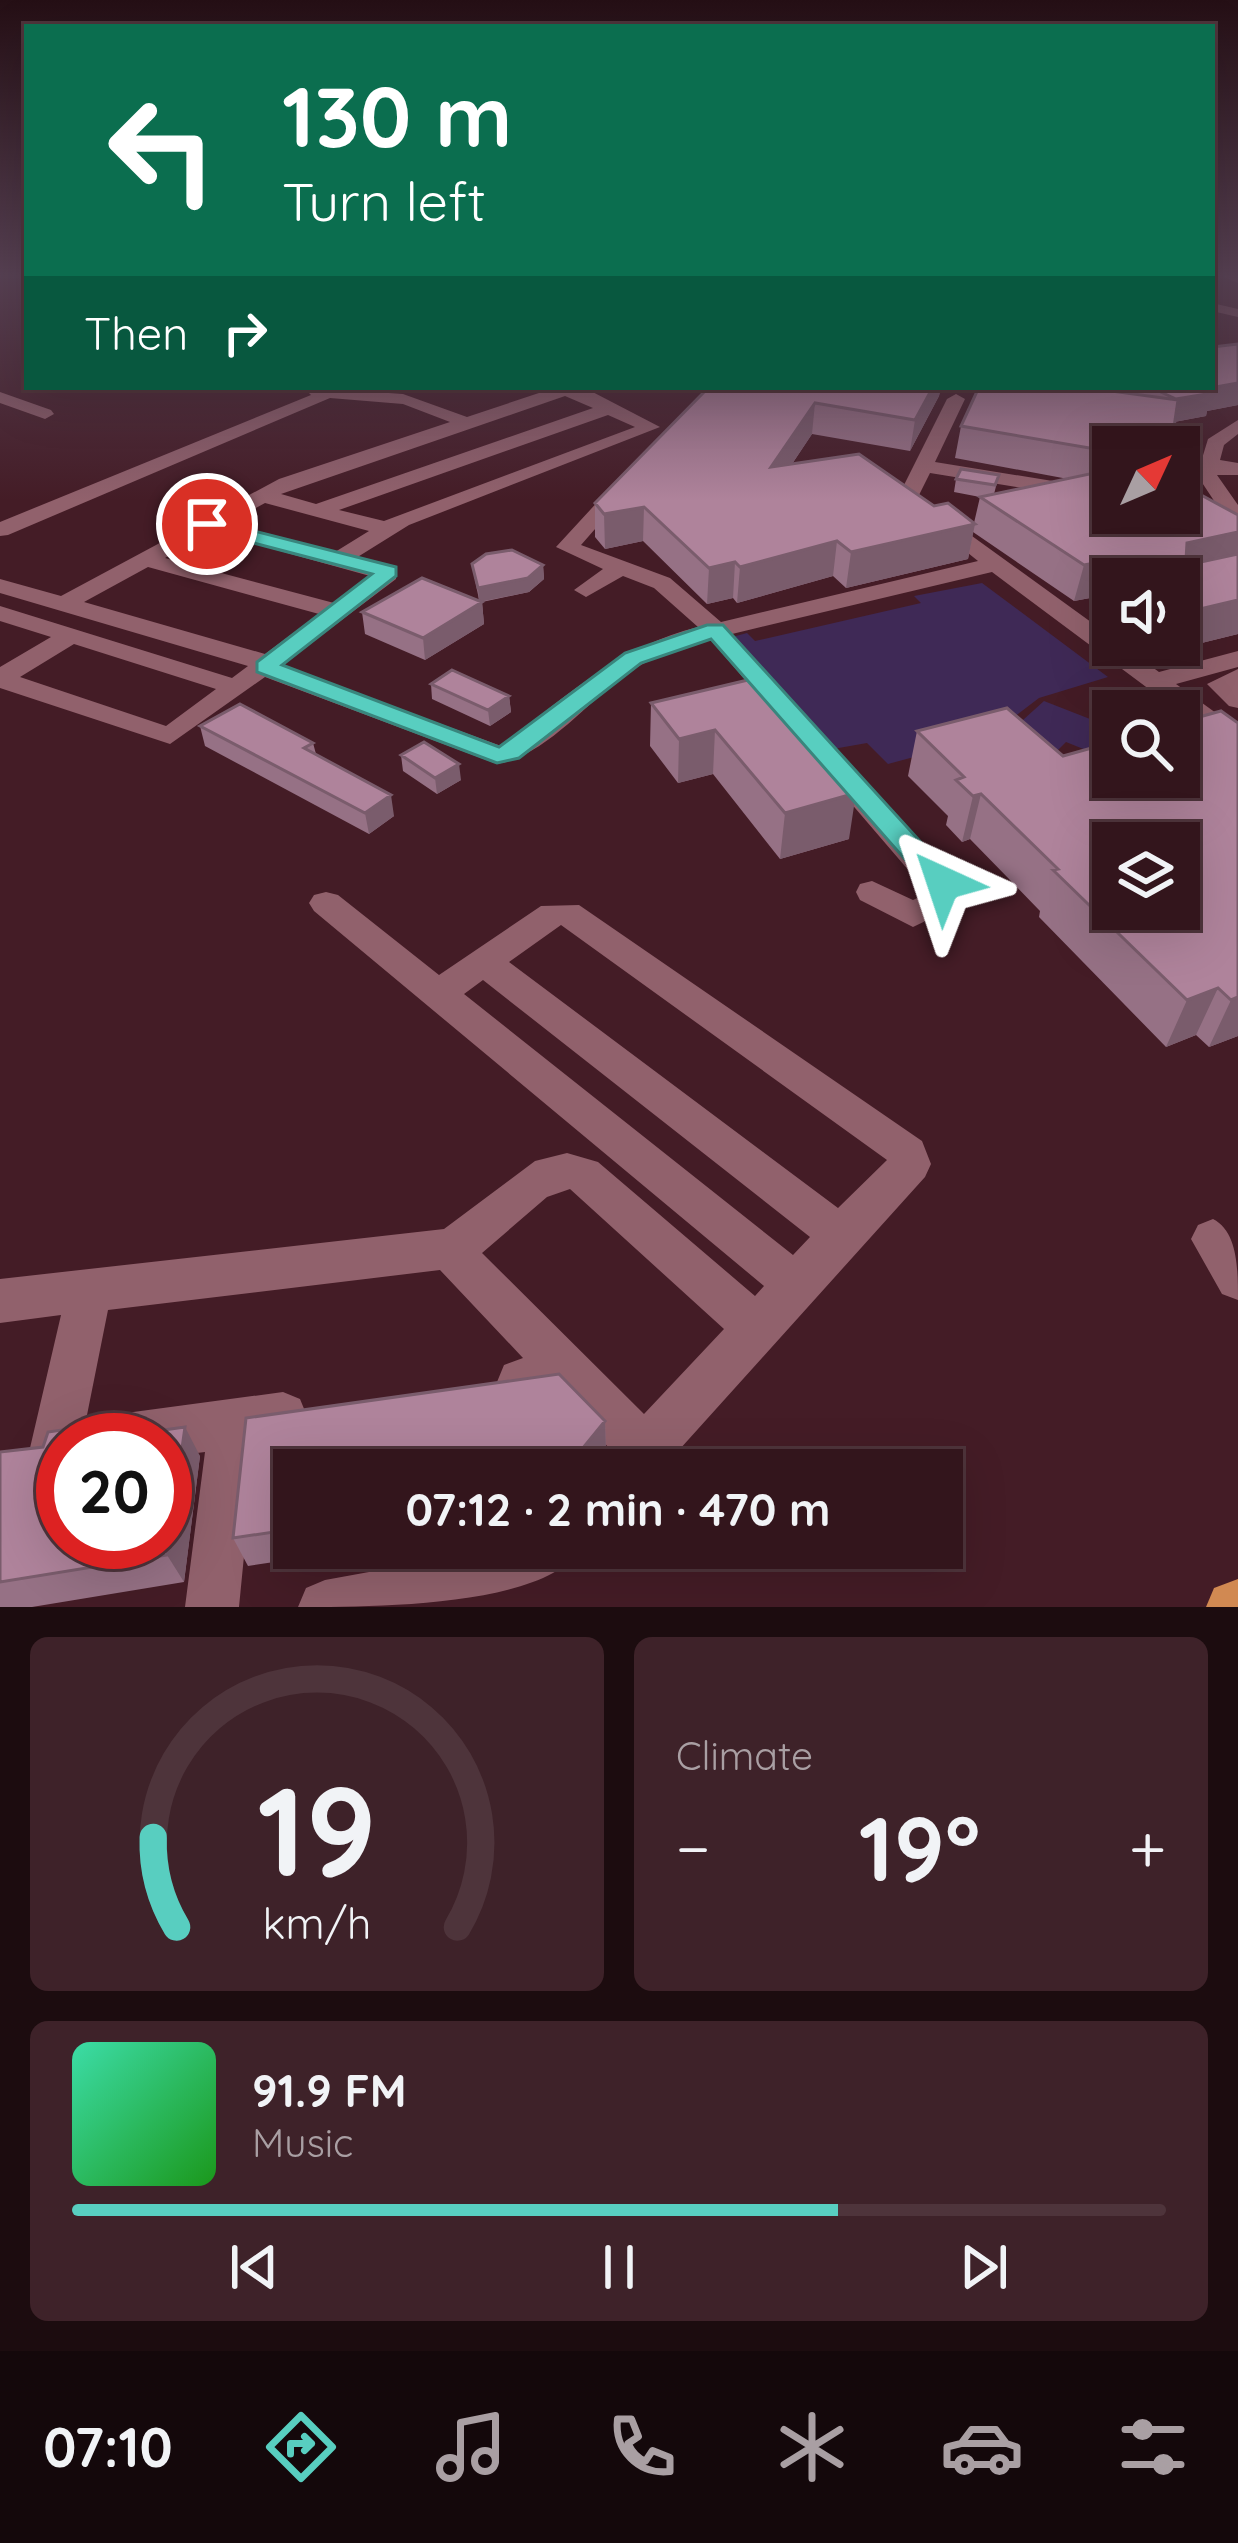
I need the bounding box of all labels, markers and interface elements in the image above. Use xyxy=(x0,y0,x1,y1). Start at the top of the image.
text: 130 m xyxy=(282,63,512,168)
icon: left xyxy=(84,72,240,228)
text: Turn left xyxy=(282,167,486,235)
icon: right xyxy=(212,300,278,366)
text: Then xyxy=(84,305,188,361)
north arrow xyxy=(1092,426,1200,534)
map controls xyxy=(1092,426,1200,930)
pin xyxy=(156,473,258,575)
icon: arrive xyxy=(174,491,240,557)
button: sound xyxy=(1092,558,1200,666)
button: search xyxy=(1092,690,1200,798)
position arrow xyxy=(880,820,1006,946)
button: layers xyxy=(1092,822,1200,930)
speed limit sign: 20 xyxy=(36,1413,192,1569)
text: 07:12 · 2 min · 470 m xyxy=(406,1481,830,1537)
text: Climate xyxy=(676,1731,813,1780)
text: 19 xyxy=(257,1751,377,1907)
text: 19° xyxy=(859,1791,980,1904)
text: − xyxy=(676,1806,710,1889)
text: + xyxy=(1129,1806,1166,1889)
text: km/h xyxy=(263,1896,371,1950)
text: 91.9 FM xyxy=(252,2062,407,2118)
text: Music xyxy=(252,2118,353,2167)
icon: previous xyxy=(221,2234,287,2300)
icon: pause xyxy=(586,2234,652,2300)
icon: next xyxy=(951,2234,1017,2300)
icon: directions xyxy=(259,2405,343,2489)
icon: music xyxy=(429,2405,513,2489)
icon: phone xyxy=(600,2405,684,2489)
icon: climate xyxy=(770,2405,854,2489)
icon: car xyxy=(940,2405,1024,2489)
icon: filters xyxy=(1111,2405,1195,2489)
text: 07:10 xyxy=(43,2413,173,2481)

